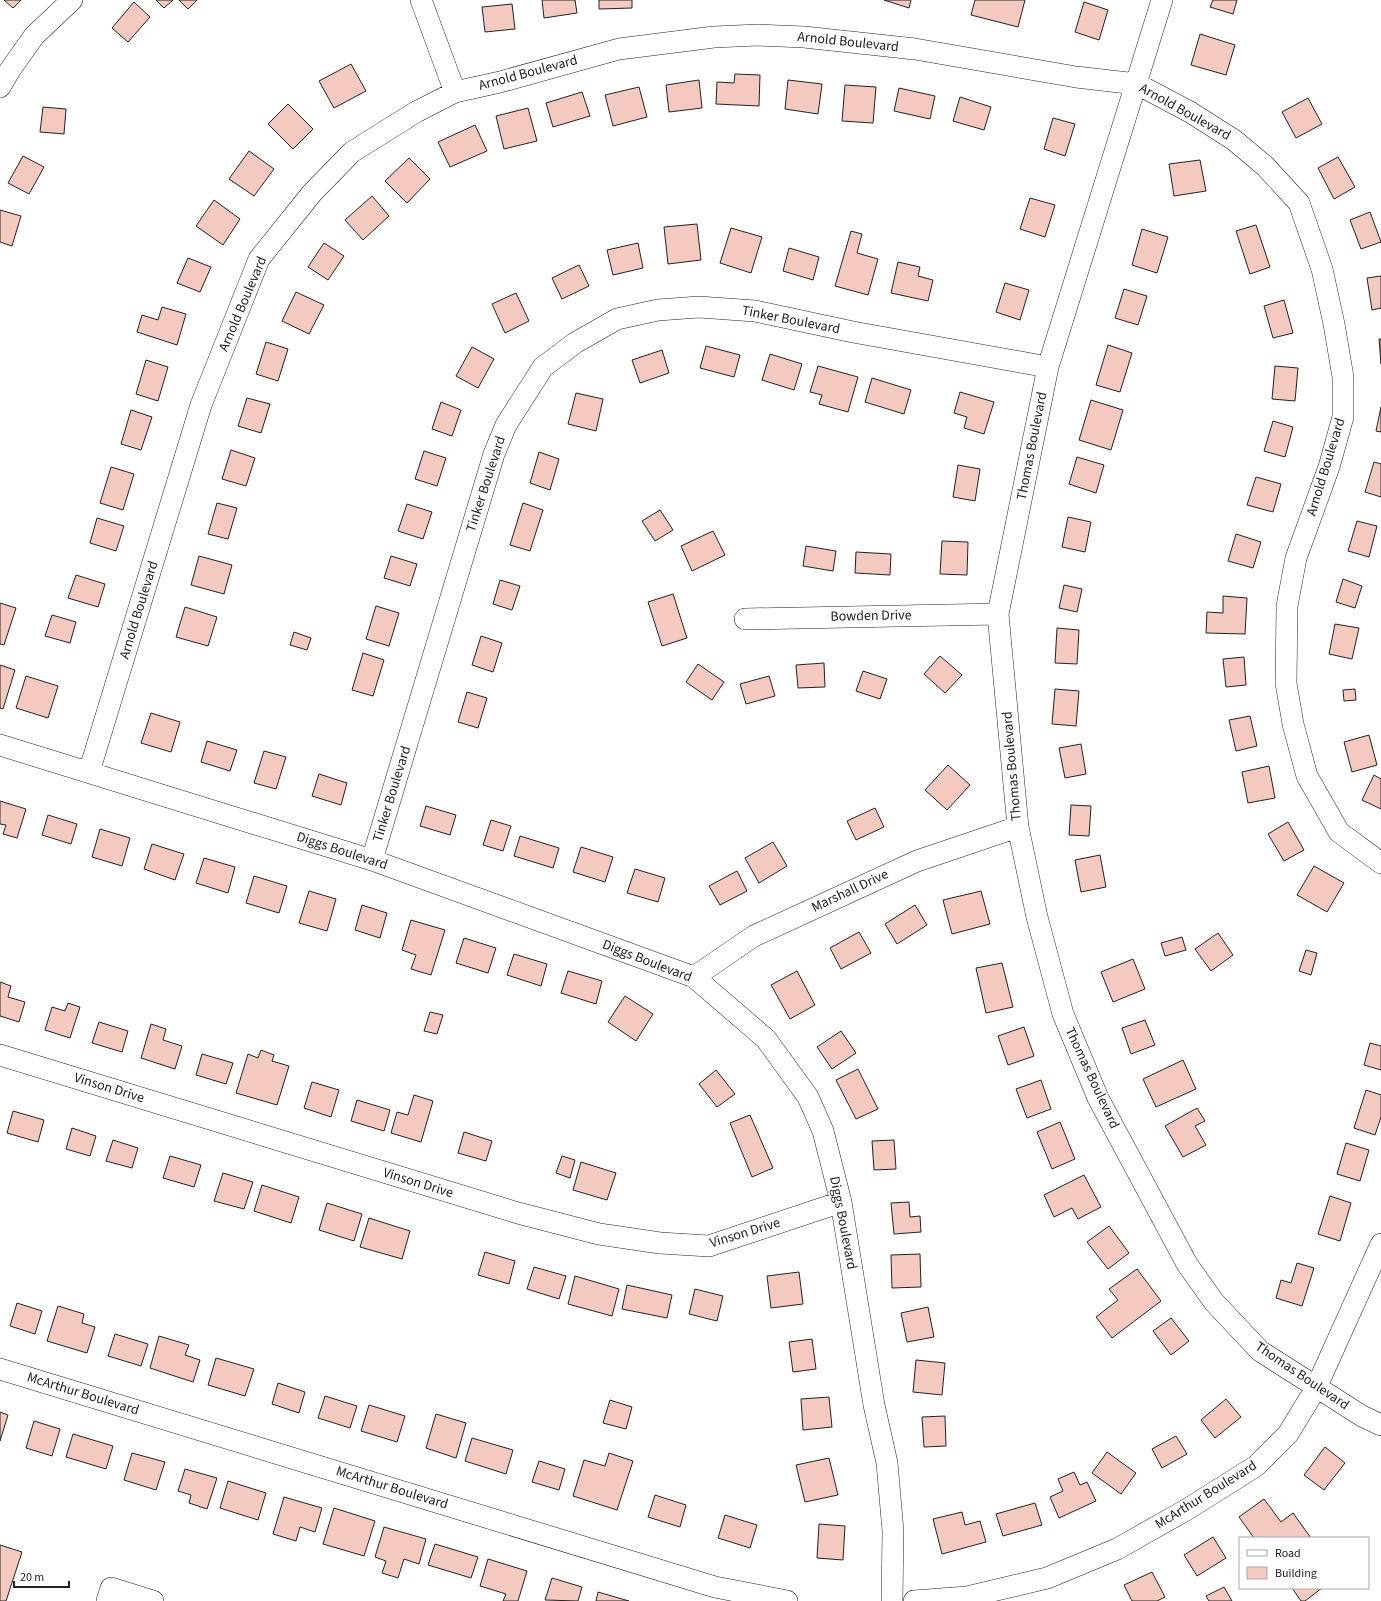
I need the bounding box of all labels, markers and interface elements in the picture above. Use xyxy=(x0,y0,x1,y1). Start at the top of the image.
street label: Arnold Boulevard xyxy=(796,27,900,57)
street label: Arnold Boulevard xyxy=(476,50,580,96)
street label: Arnold Boulevard xyxy=(1136,79,1234,145)
street label: Arnold Boulevard xyxy=(214,253,272,355)
street label: Tinker Boulevard xyxy=(740,301,842,339)
street label: Thomas Boulevard xyxy=(1012,390,1052,502)
street label: Arnold Boulevard xyxy=(1302,415,1350,519)
street label: Tinker Boulevard xyxy=(461,433,511,535)
street label: Arnold Boulevard xyxy=(115,558,163,662)
street label: Bowden Drive xyxy=(830,605,912,627)
street label: Thomas Boulevard xyxy=(997,710,1027,822)
street label: Tinker Boulevard xyxy=(368,743,416,845)
street label: Diggs Boulevard xyxy=(294,827,390,875)
street label: Marshall Drive xyxy=(808,864,892,918)
street label: Diggs Boulevard xyxy=(599,935,695,987)
street label: Thomas Boulevard xyxy=(1060,1024,1124,1132)
street label: Vinson Drive xyxy=(71,1068,147,1108)
street label: Vinson Drive xyxy=(380,1163,456,1203)
street label: Diggs Boulevard xyxy=(824,1175,862,1271)
street label: Vinson Drive xyxy=(707,1213,783,1253)
street label: Thomas Boulevard xyxy=(1251,1337,1353,1415)
street label: McArthur Boulevard xyxy=(24,1367,142,1421)
street label: McArthur Boulevard xyxy=(1151,1456,1261,1534)
street label: McArthur Boulevard xyxy=(333,1461,451,1515)
legend xyxy=(1239,1537,1369,1589)
text: Road xyxy=(1275,1545,1301,1562)
scale bar xyxy=(14,1563,69,1589)
text: Building xyxy=(1275,1565,1317,1582)
text: 20 m xyxy=(20,1569,44,1586)

